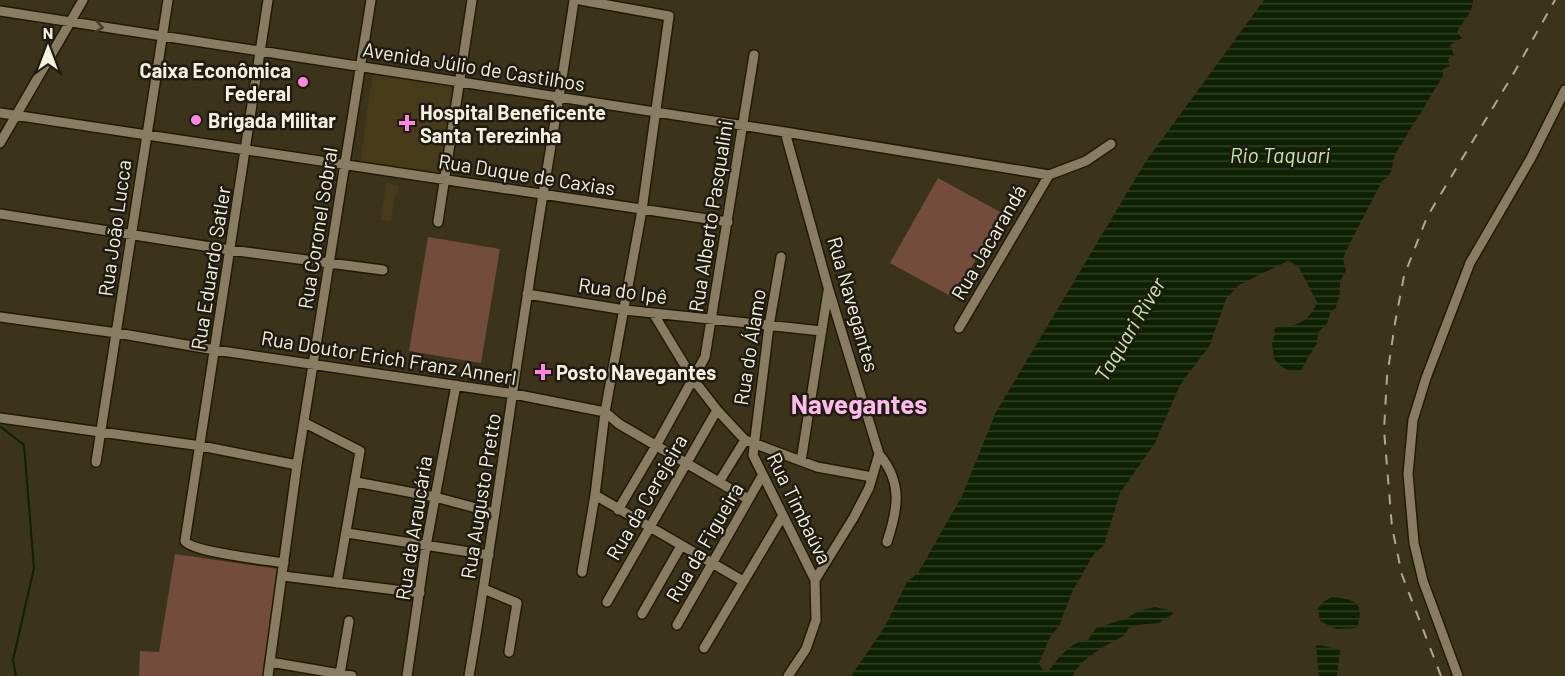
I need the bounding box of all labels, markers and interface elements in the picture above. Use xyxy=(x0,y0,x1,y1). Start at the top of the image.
north arrow xyxy=(18,18,78,78)
one-way arrow xyxy=(95,20,104,32)
text: N xyxy=(43,23,53,42)
street label: Avenida Júlio de Castilhos xyxy=(361,37,587,95)
place label: Caixa Econômica Federal xyxy=(140,58,291,105)
marker: Caixa Econômica Federal xyxy=(296,75,310,89)
place label: Hospital Beneficente Santa Terezinha xyxy=(420,100,606,147)
place label: Brigada Militar xyxy=(208,108,336,132)
marker: Brigada Militar xyxy=(189,113,203,127)
marker: Hospital Beneficente Santa Terezinha xyxy=(398,114,416,132)
street label: Rua Alberto Pasqualini xyxy=(683,118,737,314)
water label: Rio Taquari xyxy=(1230,142,1331,167)
street label: Rua Coronel Sobral xyxy=(292,145,342,311)
street label: Rua Duque de Caxias xyxy=(437,148,617,200)
street label: Rua João Lucca xyxy=(93,158,135,298)
street label: Rua Jacarandá xyxy=(945,180,1031,304)
street label: Rua Eduardo Satler xyxy=(185,184,235,352)
street label: Rua Navegantes xyxy=(823,234,885,374)
street label: Rua do Ipê xyxy=(577,272,669,308)
water label: Taquari River xyxy=(1088,272,1170,385)
street label: Rua do Álamo xyxy=(728,287,770,407)
street label: Rua Doutor Erich Franz Annerl xyxy=(260,325,518,389)
place label: Posto Navegantes xyxy=(556,360,716,384)
marker: Posto Navegantes xyxy=(534,363,552,381)
district label: Navegantes xyxy=(791,388,927,419)
street label: Rua Augusto Pretto xyxy=(455,411,505,581)
street label: Rua da Cerejeira xyxy=(600,430,692,564)
street label: Rua Timbaúva xyxy=(763,448,837,568)
street label: Rua da Araucária xyxy=(390,454,436,602)
street label: Rua da Figueira xyxy=(660,478,748,606)

